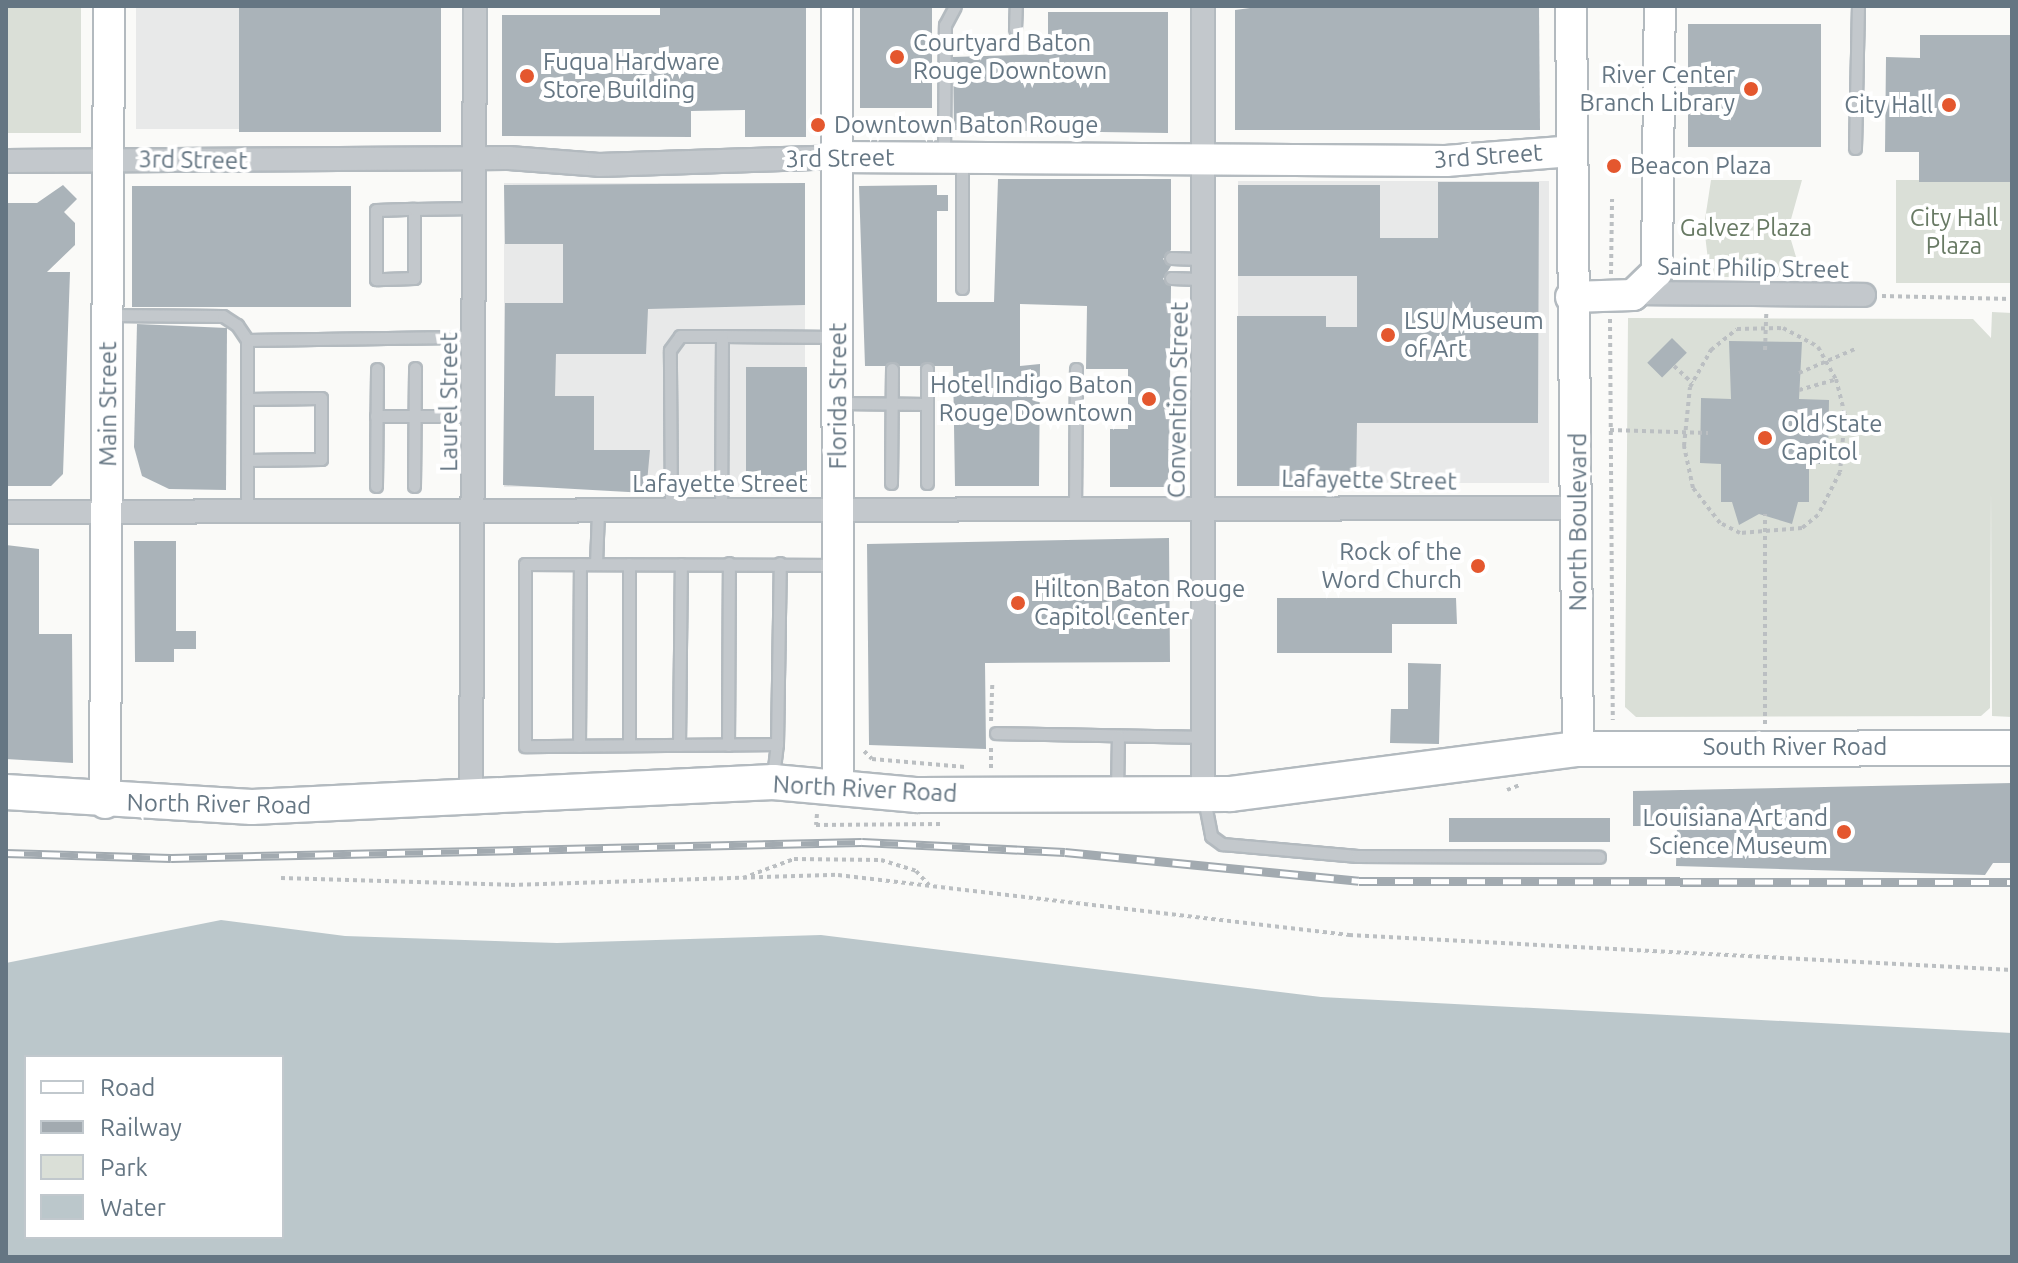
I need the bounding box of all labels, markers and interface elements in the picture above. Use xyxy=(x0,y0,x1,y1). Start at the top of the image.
place label: Courtyard Baton Rouge Downtown xyxy=(913,29,1107,85)
place label: Fuqua Hardware Store Building xyxy=(543,48,720,104)
marker: Courtyard Baton Rouge Downtown xyxy=(888,48,906,66)
place label: River Center Branch Library xyxy=(1580,61,1735,117)
marker: Fuqua Hardware Store Building xyxy=(518,67,536,85)
marker: River Center Branch Library xyxy=(1742,80,1760,98)
place label: City Hall xyxy=(1844,91,1933,119)
marker: City Hall xyxy=(1940,96,1958,114)
place label: Downtown Baton Rouge xyxy=(834,111,1098,139)
marker: Downtown Baton Rouge xyxy=(809,116,827,134)
street label: 3rd Street xyxy=(1433,138,1543,174)
street label: 3rd Street xyxy=(785,143,895,173)
street label: 3rd Street xyxy=(138,145,248,175)
place label: Beacon Plaza xyxy=(1630,152,1772,180)
marker: Beacon Plaza xyxy=(1605,157,1623,175)
park label: City Hall Plaza xyxy=(1910,204,1998,260)
park label: Galvez Plaza xyxy=(1680,214,1812,242)
street label: Saint Philip Street xyxy=(1657,252,1849,284)
street label: Convention Street xyxy=(1162,302,1194,498)
place label: LSU Museum of Art xyxy=(1404,307,1544,363)
street label: Florida Street xyxy=(824,323,852,469)
marker: LSU Museum of Art xyxy=(1379,326,1397,344)
street label: Laurel Street xyxy=(435,332,463,472)
street label: Main Street xyxy=(94,341,122,467)
place label: Hotel Indigo Baton Rouge Downtown xyxy=(930,371,1133,427)
marker: Hotel Indigo Baton Rouge Downtown xyxy=(1140,390,1158,408)
place label: Old State Capitol xyxy=(1781,410,1882,466)
marker: Old State Capitol xyxy=(1756,429,1774,447)
street label: North Boulevard xyxy=(1564,433,1592,611)
street label: Lafayette Street xyxy=(1281,464,1457,496)
street label: Lafayette Street xyxy=(632,470,808,498)
place label: Rock of the Word Church xyxy=(1321,538,1462,594)
marker: Rock of the Word Church xyxy=(1469,557,1487,575)
place label: Hilton Baton Rouge Capitol Center xyxy=(1034,575,1245,631)
marker: Hilton Baton Rouge Capitol Center xyxy=(1009,594,1027,612)
street label: South River Road xyxy=(1703,733,1887,761)
street label: North River Road xyxy=(772,770,958,808)
street label: North River Road xyxy=(127,788,311,820)
place label: Louisiana Art and Science Museum xyxy=(1642,804,1828,860)
marker: Louisiana Art and Science Museum xyxy=(1835,823,1853,841)
legend xyxy=(24,1055,284,1239)
text: Road xyxy=(100,1074,155,1101)
text: Railway xyxy=(100,1114,182,1141)
text: Park xyxy=(100,1154,148,1181)
text: Water xyxy=(100,1194,166,1221)

